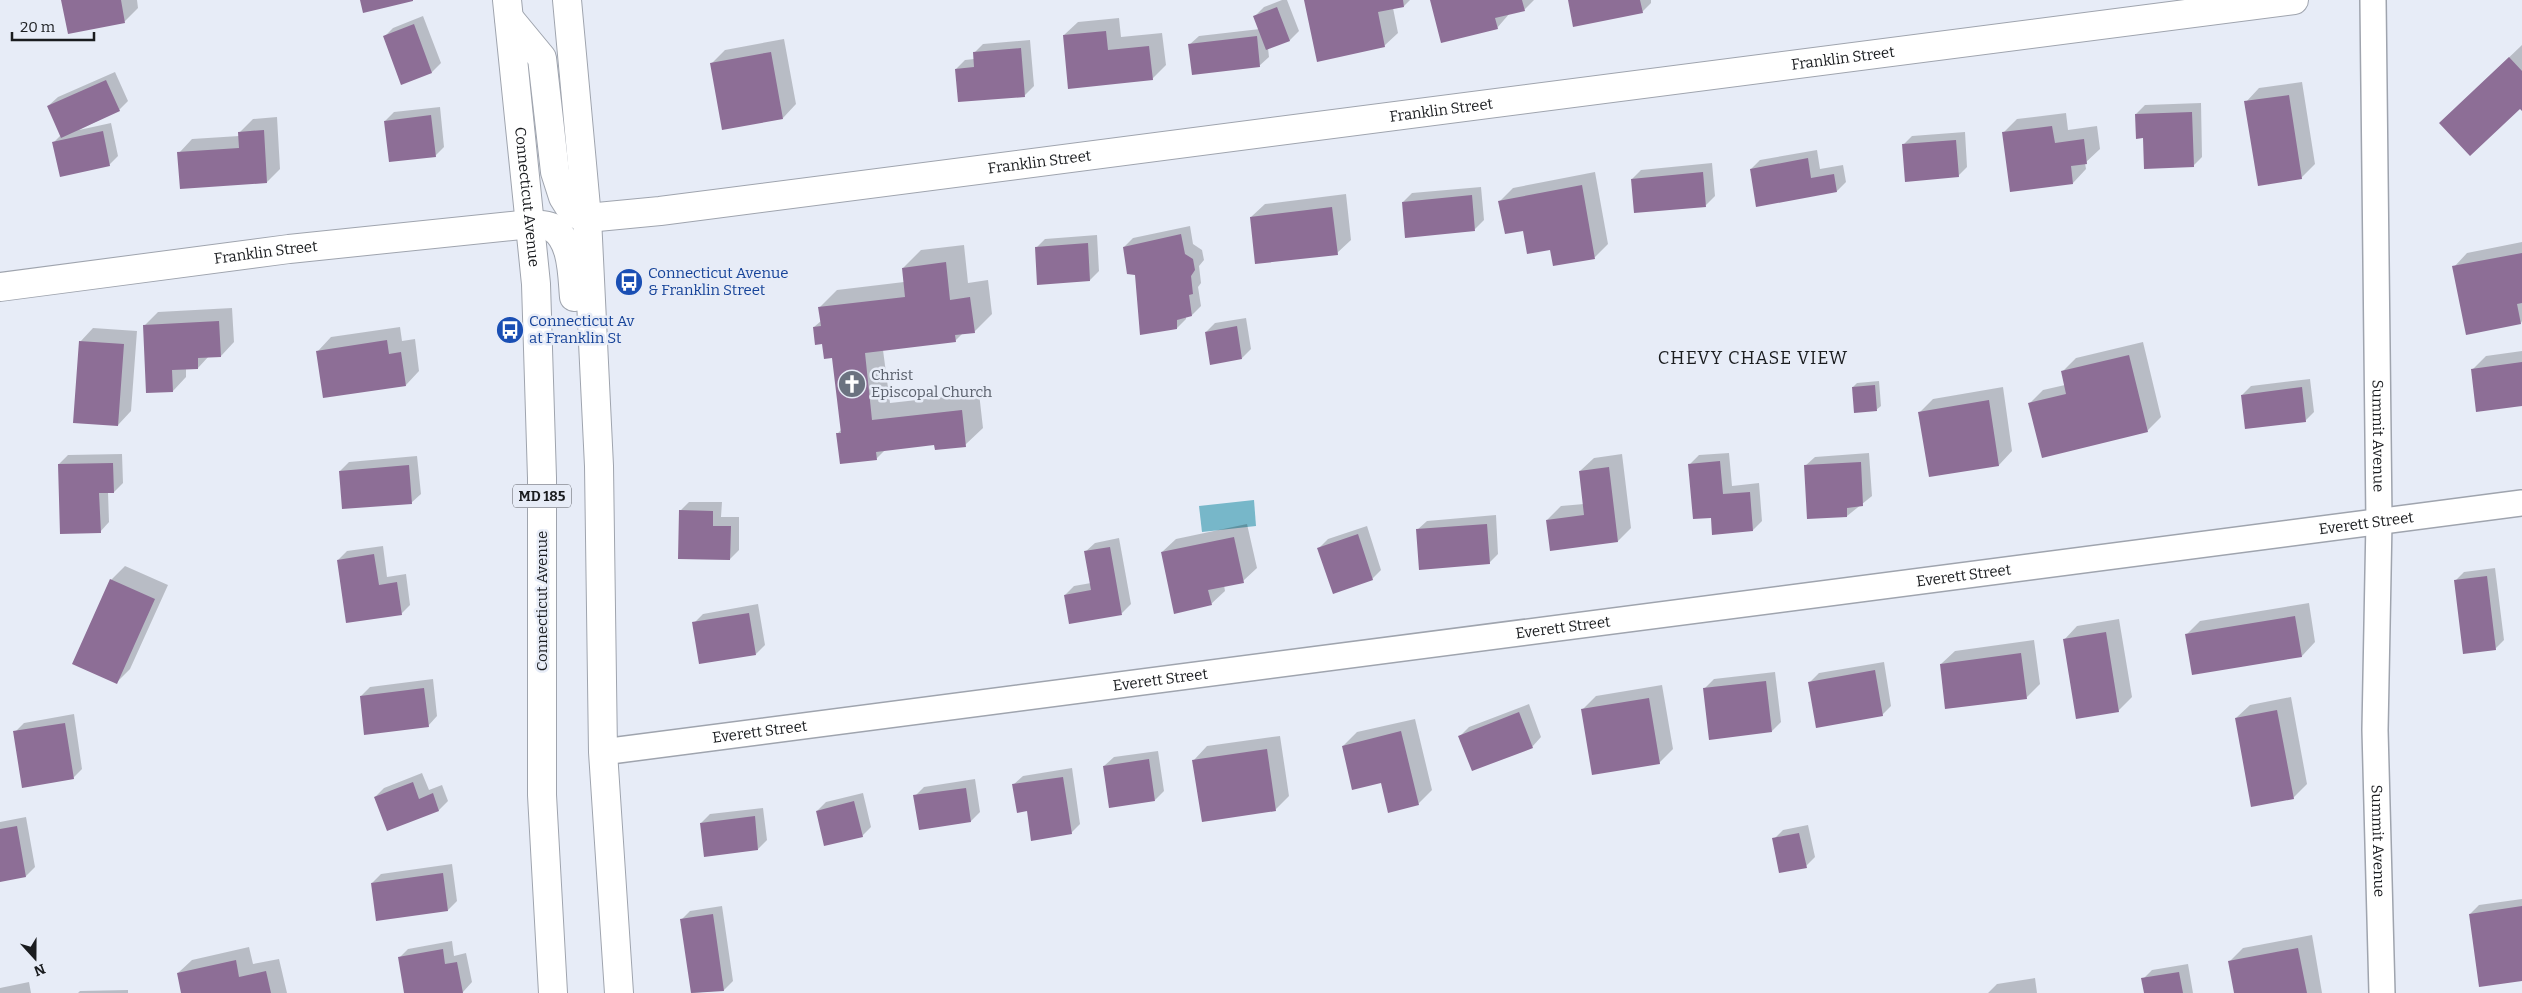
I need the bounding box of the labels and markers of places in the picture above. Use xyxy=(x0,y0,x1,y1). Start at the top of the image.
place label: Connecticut Avenue & Franklin Street xyxy=(648,264,788,299)
bus stop icon: Connecticut Avenue & Franklin Street xyxy=(614,267,644,297)
place label: Connecticut Av at Franklin St xyxy=(529,312,635,347)
bus stop icon: Connecticut Av at Franklin St xyxy=(495,315,525,345)
place label: Christ Episcopal Church xyxy=(871,366,993,401)
church icon: Christ Episcopal Church xyxy=(837,369,867,399)

